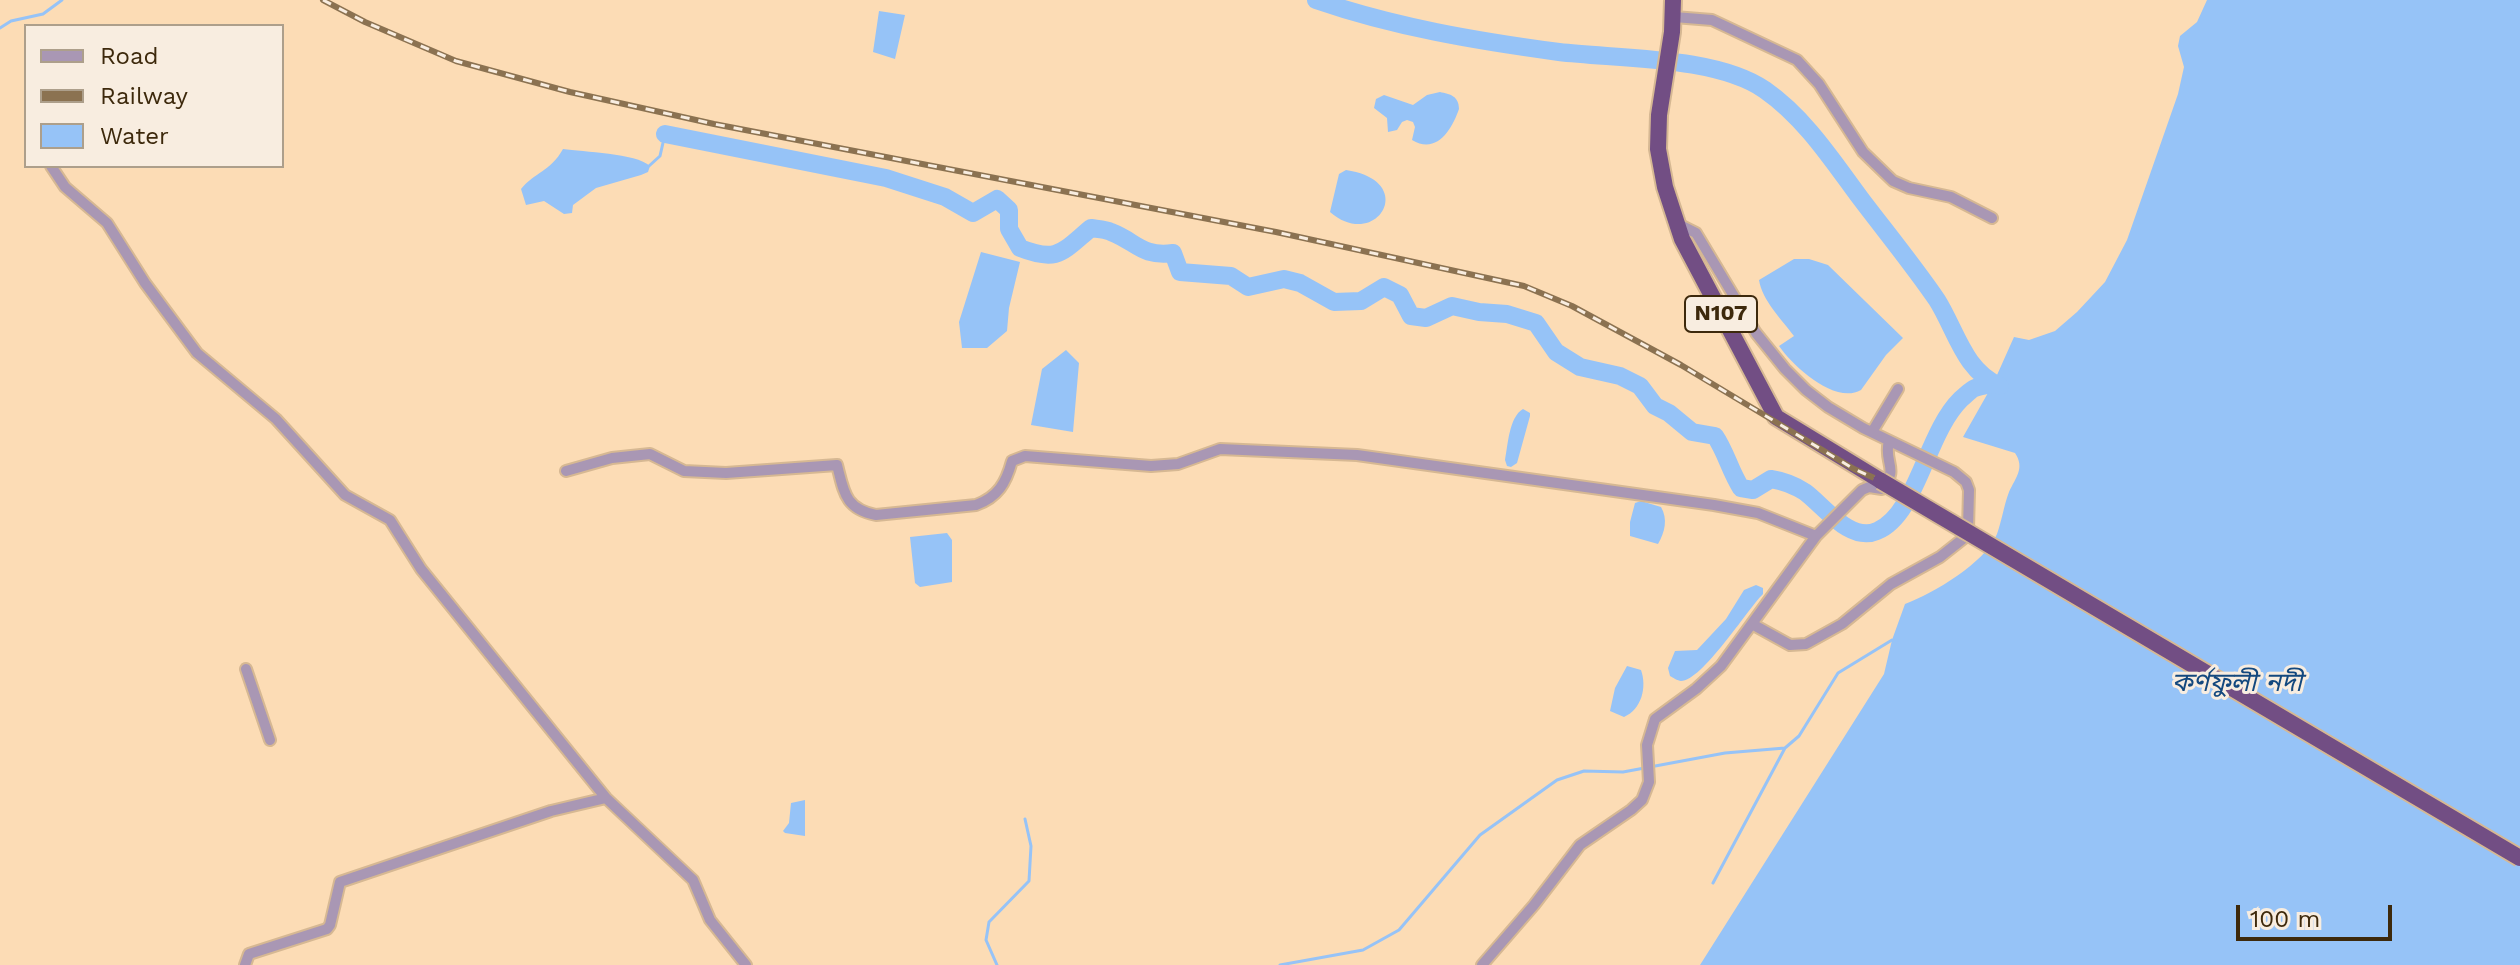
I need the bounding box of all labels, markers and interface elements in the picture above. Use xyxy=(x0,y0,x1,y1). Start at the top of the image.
legend xyxy=(24,24,284,168)
text: Road xyxy=(100,42,159,70)
text: Railway xyxy=(100,82,188,110)
text: Water xyxy=(100,122,169,150)
road number: N107 xyxy=(1685,296,1757,332)
water label: কর্ণফুলী নদী xyxy=(2172,667,2302,699)
scale bar xyxy=(2240,889,2396,939)
text: 100 m xyxy=(2250,905,2320,933)

